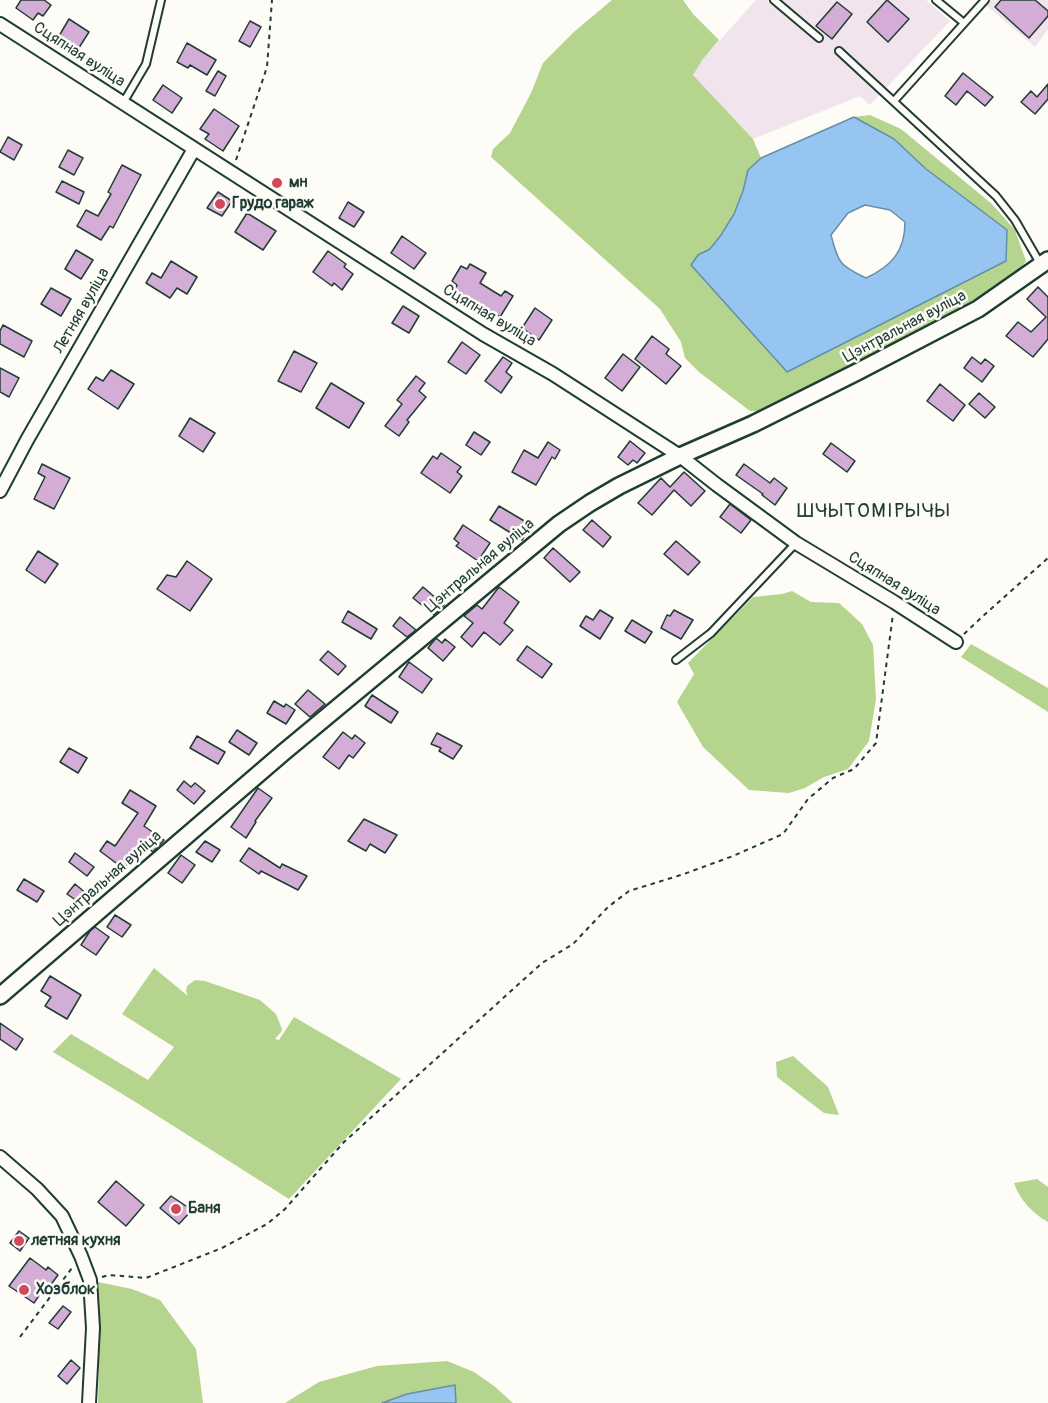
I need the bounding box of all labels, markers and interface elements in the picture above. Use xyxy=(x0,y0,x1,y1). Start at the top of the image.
street label: Сцяпная вуліца xyxy=(30,18,128,92)
place label: мн xyxy=(289,173,308,193)
marker: мн xyxy=(270,176,284,190)
place label: Грудо гараж xyxy=(232,194,314,214)
marker: Грудо гараж xyxy=(213,197,227,211)
street label: Летняя вуліца xyxy=(50,265,114,357)
street label: Сцяпная вуліца xyxy=(439,281,539,351)
street label: Цэнтральная вуліца xyxy=(840,286,970,368)
district label: ШЧЫТОМІРЫЧЫ xyxy=(797,500,951,524)
street label: Цэнтральная вуліца xyxy=(422,515,538,617)
street label: Сцяпная вуліца xyxy=(844,548,944,620)
street label: Цэнтральная вуліца xyxy=(50,827,166,931)
place label: Баня xyxy=(188,1199,221,1219)
marker: Баня xyxy=(169,1202,183,1216)
place label: летняя кухня xyxy=(31,1231,120,1251)
marker: летняя кухня xyxy=(12,1234,26,1248)
place label: Хозблок xyxy=(36,1280,95,1300)
marker: Хозблок xyxy=(17,1283,31,1297)

